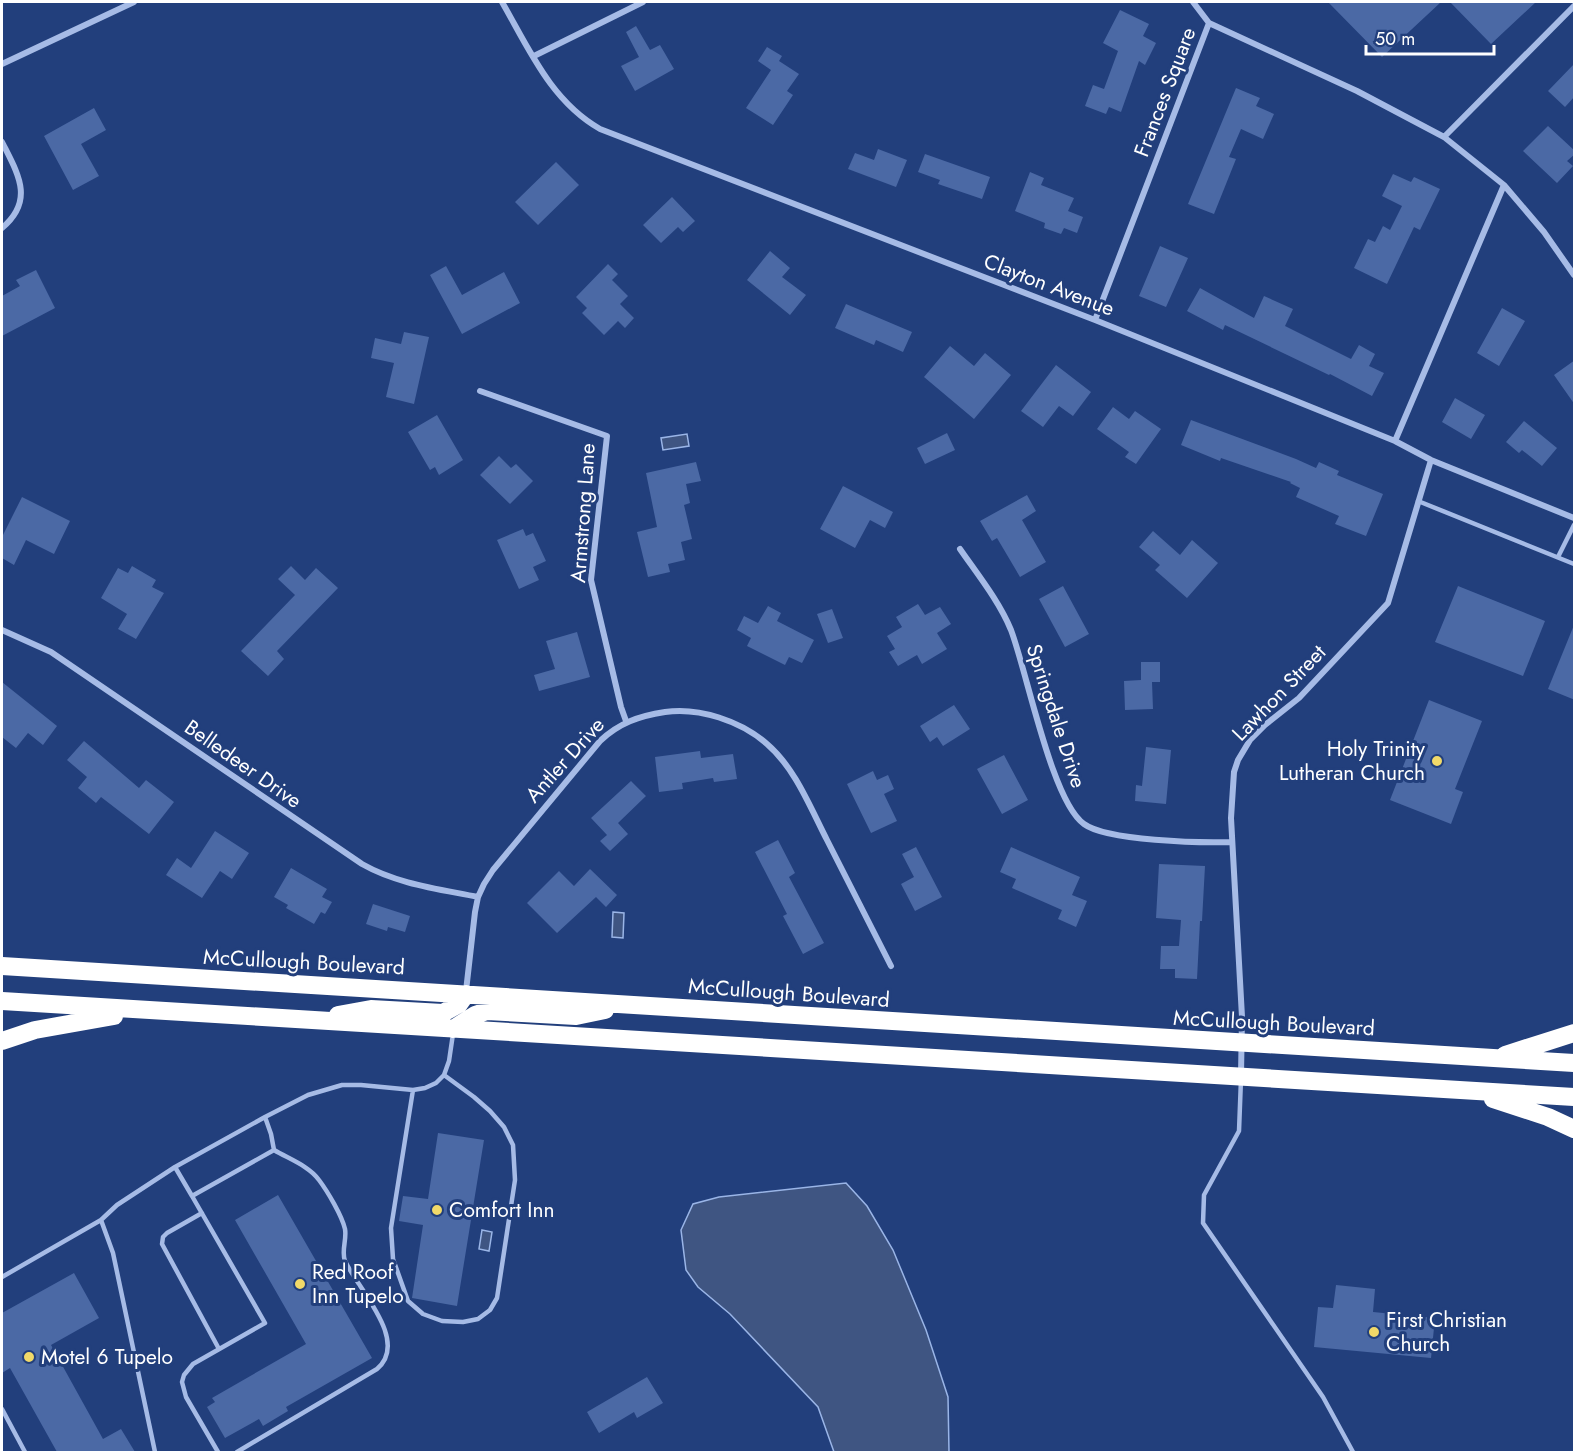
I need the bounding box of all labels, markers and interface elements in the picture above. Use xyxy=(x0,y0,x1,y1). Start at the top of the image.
scale bar xyxy=(1366,18,1494,56)
street label: Frances Square xyxy=(1127,23,1203,161)
text: 50 m xyxy=(1375,26,1415,52)
street label: Clayton Avenue xyxy=(979,246,1119,324)
street label: Armstrong Lane xyxy=(563,442,603,584)
street label: Lawhon Street xyxy=(1225,638,1333,748)
street label: Springdale Drive xyxy=(1019,640,1093,792)
street label: Antler Drive xyxy=(518,711,612,809)
street label: Belledeer Drive xyxy=(178,712,308,816)
place label: Holy Trinity Lutheran Church xyxy=(1279,734,1426,788)
marker: Holy Trinity Lutheran Church xyxy=(1430,754,1444,768)
street label: McCullough Boulevard xyxy=(202,942,406,982)
street label: McCullough Boulevard xyxy=(687,971,891,1015)
street label: McCullough Boulevard xyxy=(1172,1003,1376,1043)
place label: Comfort Inn xyxy=(449,1195,554,1225)
marker: Comfort Inn xyxy=(430,1203,444,1217)
place label: Red Roof Inn Tupelo xyxy=(312,1257,404,1311)
marker: Red Roof Inn Tupelo xyxy=(293,1277,307,1291)
place label: First Christian Church xyxy=(1386,1305,1507,1359)
marker: First Christian Church xyxy=(1367,1325,1381,1339)
place label: Motel 6 Tupelo xyxy=(41,1342,173,1372)
marker: Motel 6 Tupelo xyxy=(22,1350,36,1364)

